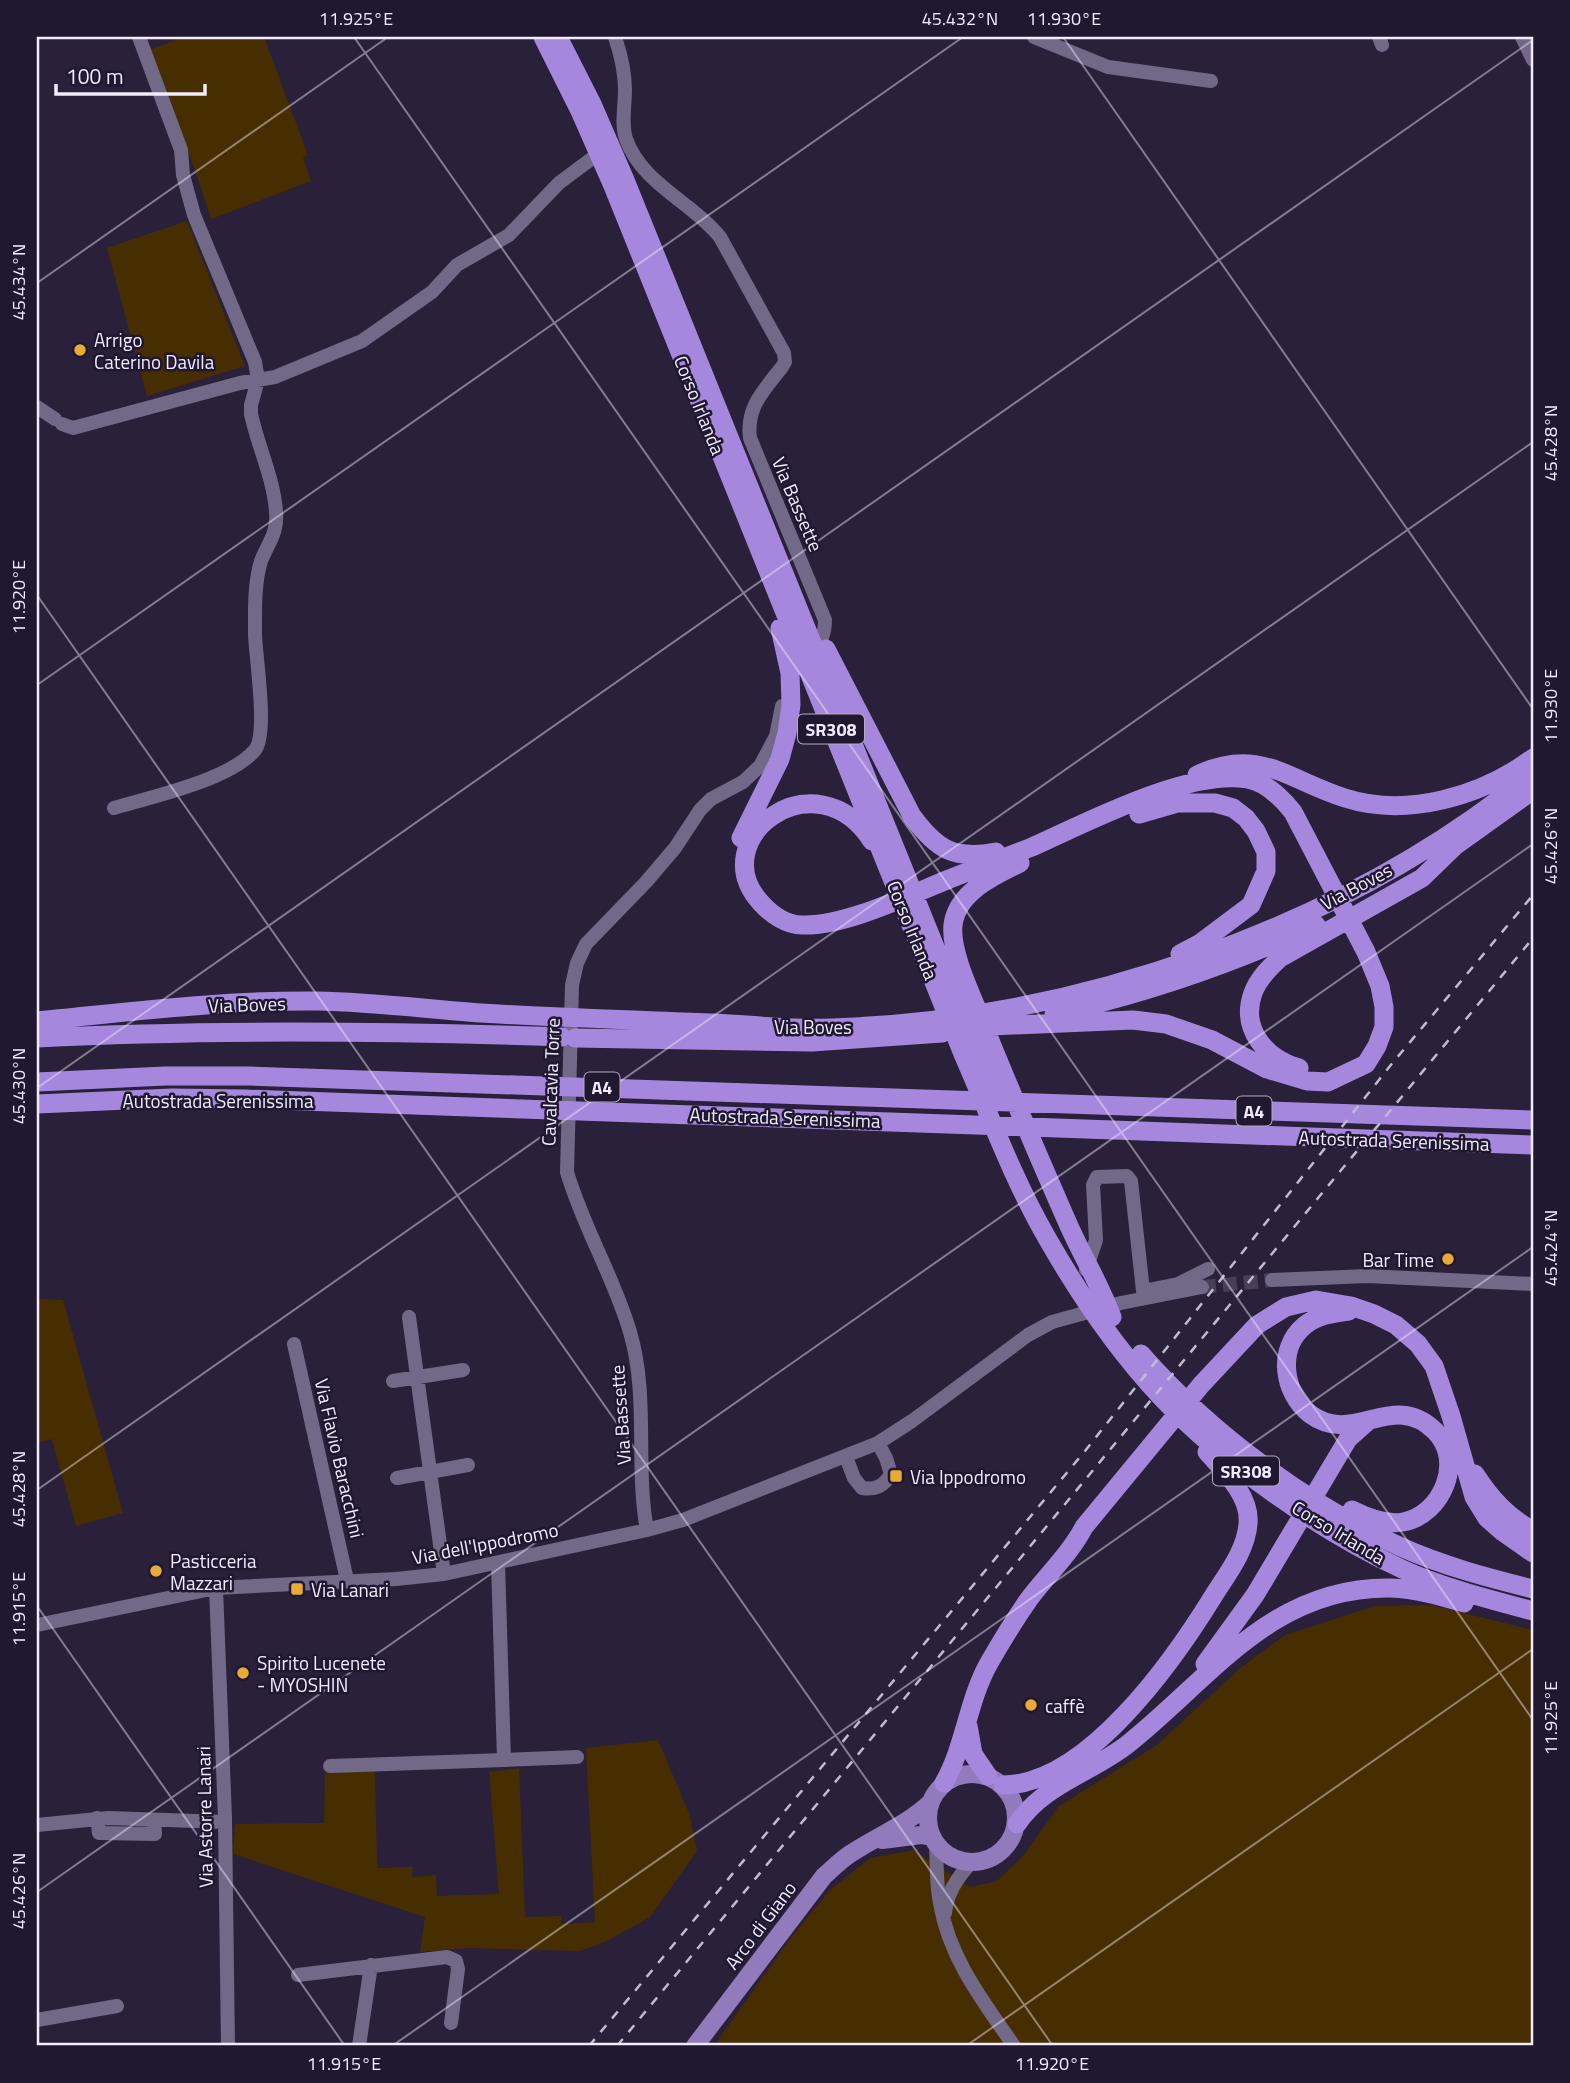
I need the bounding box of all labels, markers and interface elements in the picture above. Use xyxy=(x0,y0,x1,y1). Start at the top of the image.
text: 11.925°E xyxy=(319,5,393,32)
text: 45.432°N xyxy=(922,5,998,32)
text: 11.930°E xyxy=(1027,5,1101,32)
scale bar xyxy=(56,52,205,96)
text: 100 m xyxy=(66,60,123,92)
text: 45.434°N xyxy=(5,244,32,320)
place label: Arrigo Caterino Davila xyxy=(94,325,215,376)
marker: Arrigo Caterino Davila xyxy=(72,342,88,358)
street label: Corso Irlanda xyxy=(667,351,733,459)
text: 45.428°N xyxy=(1537,405,1564,481)
street label: Via Bassette xyxy=(765,452,831,556)
text: 11.920°E xyxy=(5,560,32,634)
text: 11.930°E xyxy=(1537,669,1564,743)
road number: SR308 xyxy=(798,714,864,744)
text: 45.426°N xyxy=(1537,808,1564,884)
street label: Via Boves xyxy=(1315,855,1397,917)
street label: Corso Irlanda xyxy=(880,876,946,984)
street label: Via Boves xyxy=(208,988,287,1020)
street label: Via Boves xyxy=(774,1012,852,1041)
street label: Cavalcavia Torre xyxy=(533,1017,567,1147)
text: 45.430°N xyxy=(5,1048,32,1124)
road number: A4 xyxy=(584,1072,620,1102)
street label: Autostrada Serenissima xyxy=(123,1086,314,1115)
road number: A4 xyxy=(1236,1096,1272,1126)
street label: Autostrada Serenissima xyxy=(689,1099,881,1135)
street label: Autostrada Serenissima xyxy=(1298,1122,1490,1158)
text: 45.424°N xyxy=(1537,1210,1564,1286)
place label: Bar Time xyxy=(1362,1245,1434,1274)
marker: Bar Time xyxy=(1440,1251,1456,1267)
street label: Via Bassette xyxy=(602,1364,638,1466)
street label: Via Flavio Baracchini xyxy=(308,1375,372,1541)
text: 45.428°N xyxy=(5,1451,32,1527)
road number: SR308 xyxy=(1213,1456,1279,1486)
place label: Via Ippodromo xyxy=(910,1462,1026,1491)
marker: Via Ippodromo xyxy=(888,1468,904,1484)
street label: Corso Irlanda xyxy=(1287,1493,1392,1572)
street label: Via dell'Ippodromo xyxy=(409,1515,561,1571)
place label: Pasticceria Mazzari xyxy=(170,1546,257,1597)
marker: Pasticceria Mazzari xyxy=(148,1563,164,1579)
text: 11.915°E xyxy=(5,1572,32,1646)
place label: Via Lanari xyxy=(311,1575,389,1604)
marker: Via Lanari xyxy=(289,1581,305,1597)
place label: Spirito Lucenete - MYOSHIN xyxy=(257,1648,386,1699)
marker: Spirito Lucenete - MYOSHIN xyxy=(235,1665,251,1681)
text: 11.925°E xyxy=(1537,1681,1564,1755)
place label: caffè xyxy=(1045,1691,1085,1720)
marker: caffè xyxy=(1023,1697,1039,1713)
street label: Via Astorre Lanari xyxy=(188,1746,220,1888)
text: 45.426°N xyxy=(5,1853,32,1929)
street label: Arco di Giano xyxy=(717,1875,803,1975)
text: 11.915°E xyxy=(307,2050,381,2077)
text: 11.920°E xyxy=(1015,2050,1089,2077)

